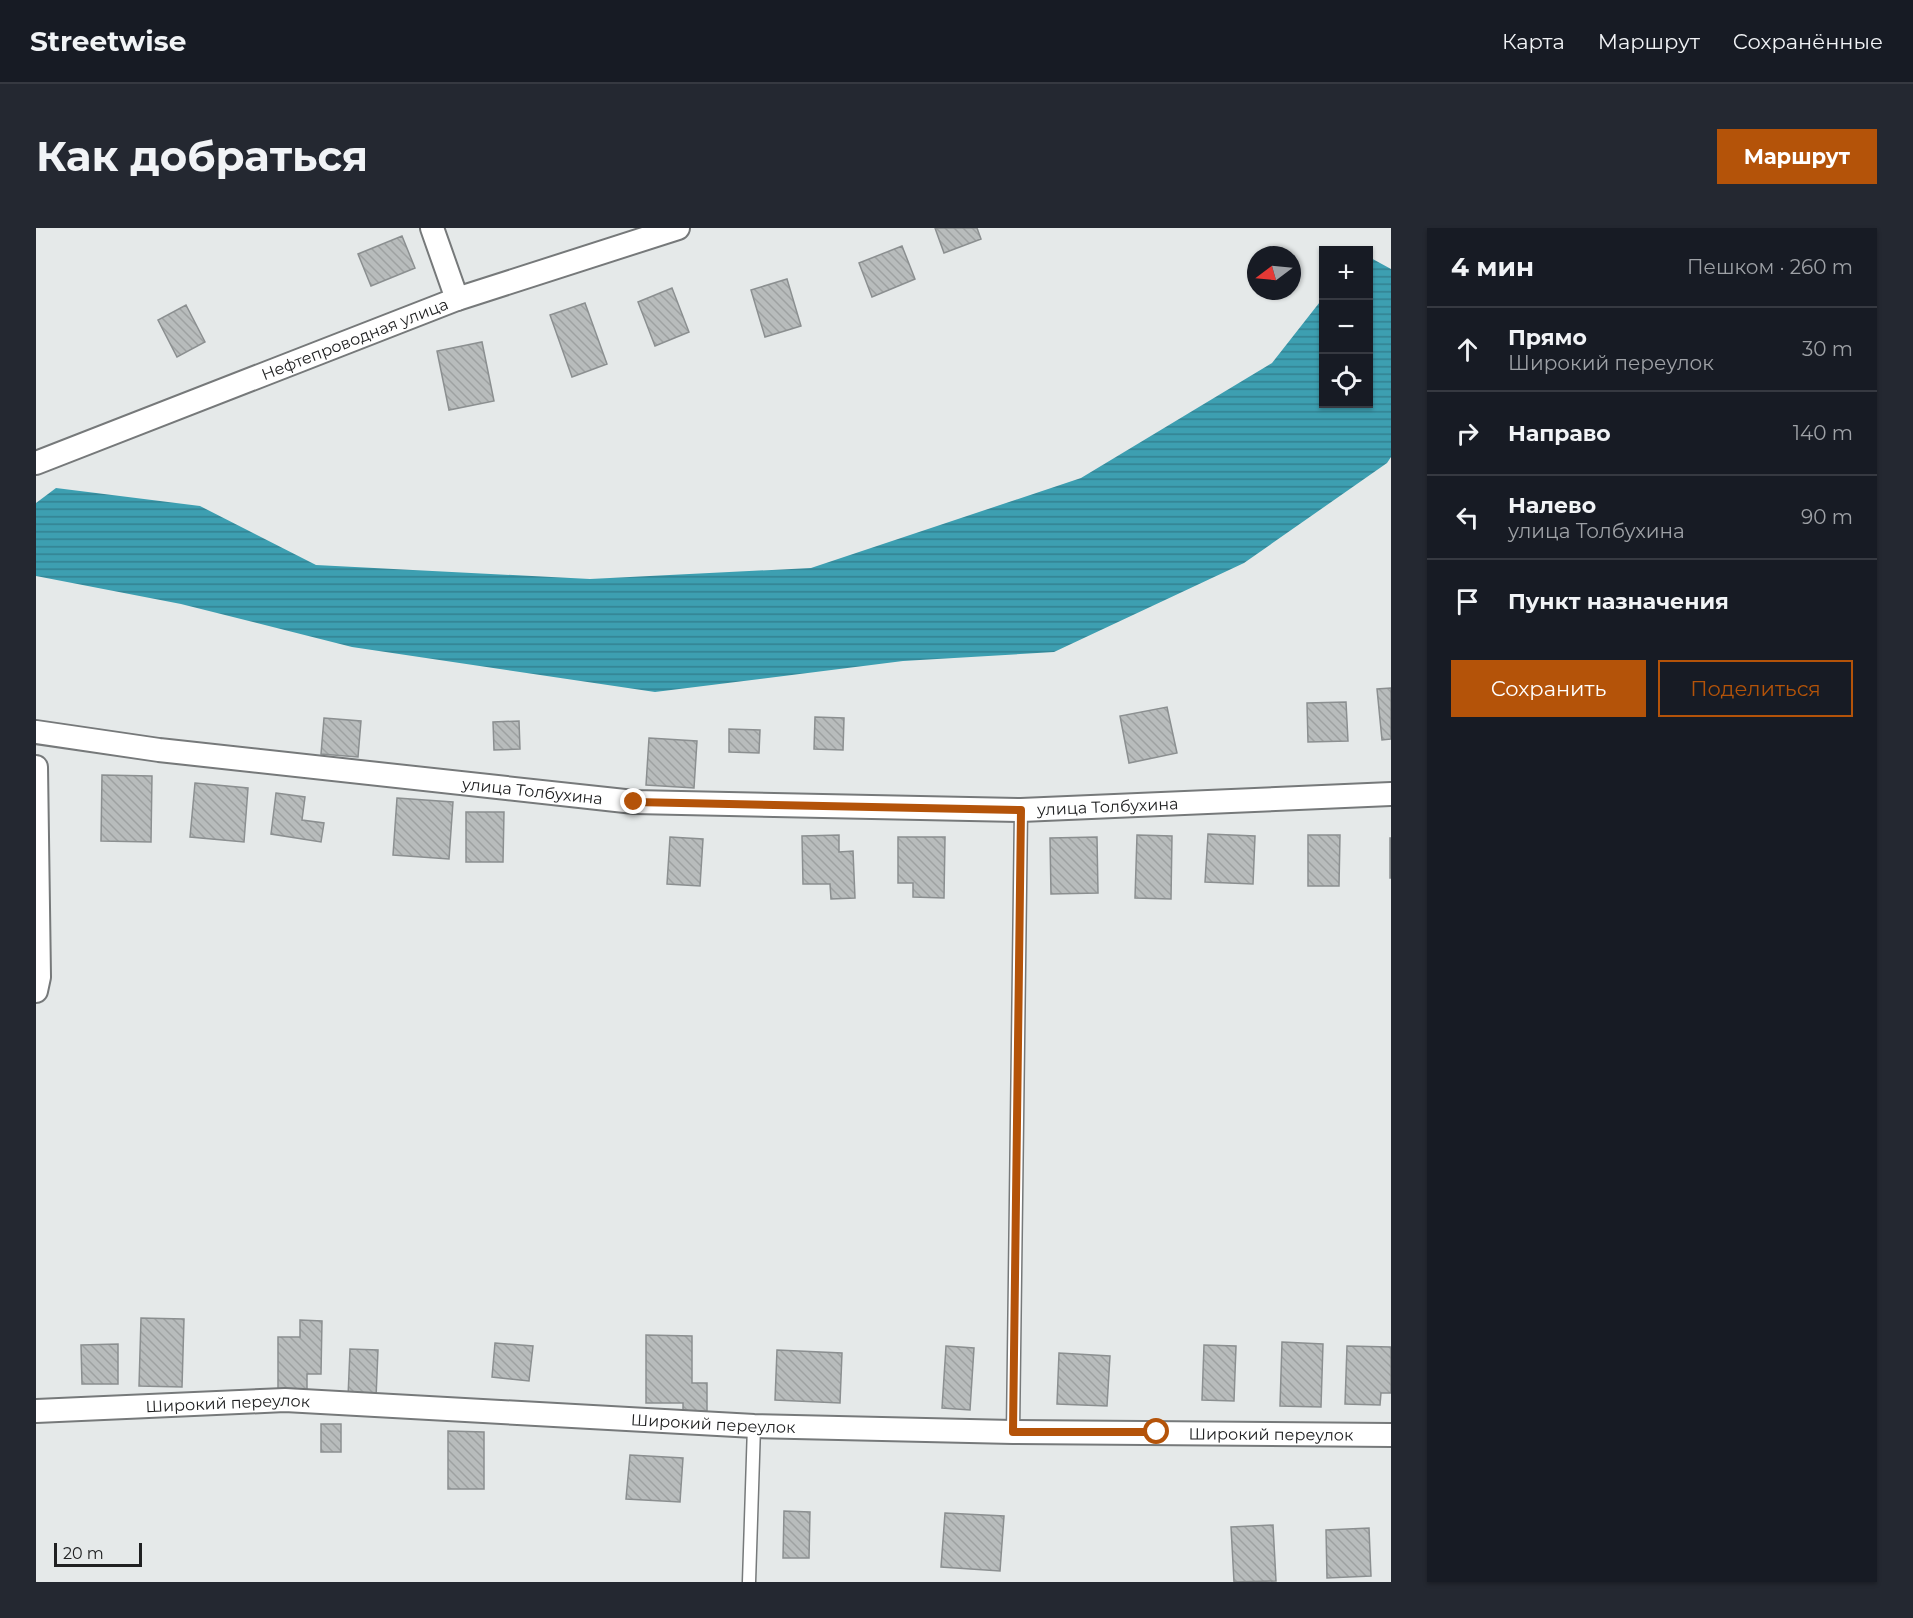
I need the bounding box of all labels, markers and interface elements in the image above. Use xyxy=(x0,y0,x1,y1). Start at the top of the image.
text: Streetwise xyxy=(30,24,186,58)
text: Карта xyxy=(1502,29,1565,54)
text: Маршрут xyxy=(1598,29,1700,54)
text: Сохранённые xyxy=(1733,29,1883,54)
button: Маршрут xyxy=(1717,129,1877,184)
text: Как добраться xyxy=(36,130,368,182)
north arrow xyxy=(1247,246,1301,300)
map controls xyxy=(1319,246,1373,408)
button: + xyxy=(1319,246,1373,300)
text: 4 мин xyxy=(1451,251,1534,283)
text: Пешком · 260 m xyxy=(1687,255,1853,279)
street label: Нефтепроводная улица xyxy=(259,294,451,384)
button: − xyxy=(1319,300,1373,354)
text: Прямо xyxy=(1508,324,1587,351)
icon: ahead xyxy=(1451,333,1484,366)
text: 30 m xyxy=(1802,337,1853,361)
text: Широкий переулок xyxy=(1508,351,1714,375)
button: locate xyxy=(1319,354,1373,408)
icon: right xyxy=(1451,417,1484,450)
text: Направо xyxy=(1508,420,1611,447)
text: 140 m xyxy=(1793,421,1853,445)
text: Налево xyxy=(1508,492,1596,519)
icon: left xyxy=(1451,501,1484,534)
text: 90 m xyxy=(1801,505,1853,529)
text: улица Толбухина xyxy=(1508,519,1685,543)
icon: arrive xyxy=(1451,585,1484,618)
text: Пункт назначения xyxy=(1508,588,1729,615)
button: Сохранить xyxy=(1451,660,1646,717)
button: Поделиться xyxy=(1658,660,1853,717)
street label: улица Толбухина xyxy=(460,774,604,808)
route end xyxy=(620,788,646,814)
street label: улица Толбухина xyxy=(1036,794,1179,819)
street label: Широкий переулок xyxy=(145,1390,311,1416)
street label: Широкий переулок xyxy=(630,1410,796,1436)
route start xyxy=(1143,1418,1169,1444)
street label: Широкий переулок xyxy=(1188,1424,1354,1444)
scale bar xyxy=(54,1540,142,1568)
text: 20 m xyxy=(63,1544,104,1563)

